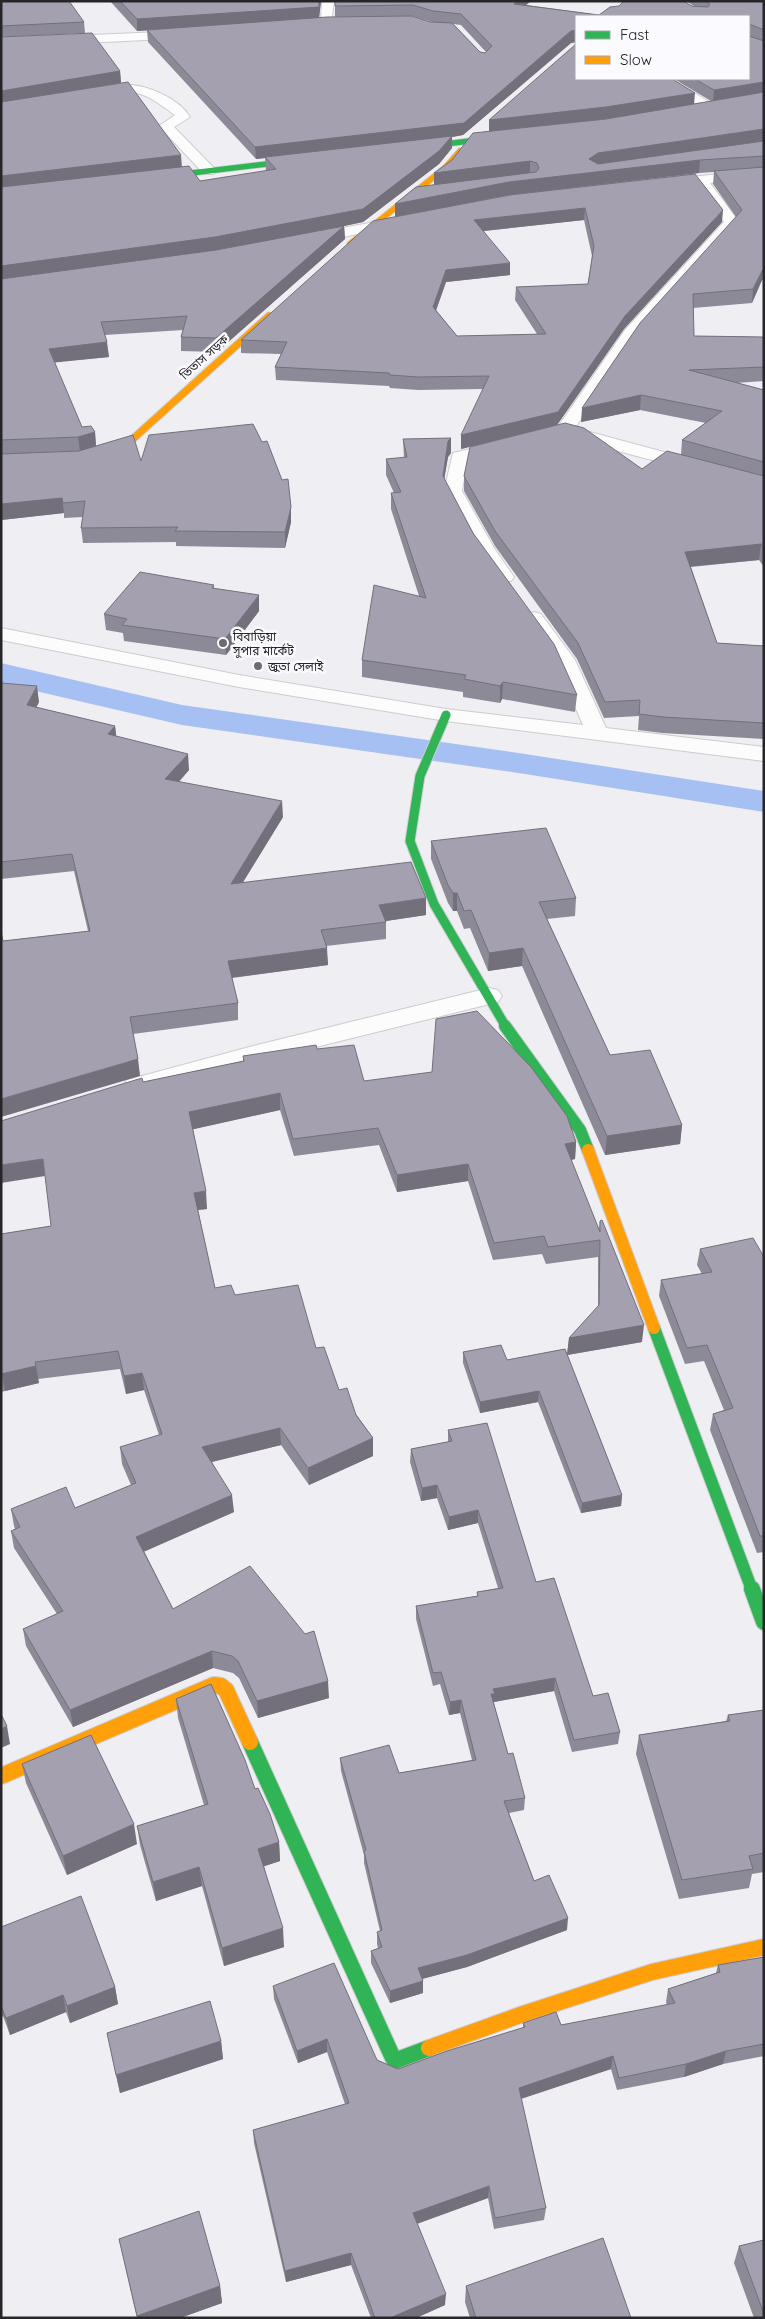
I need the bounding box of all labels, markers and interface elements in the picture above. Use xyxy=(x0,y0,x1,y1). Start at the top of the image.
legend xyxy=(575,15,750,80)
text: Fast xyxy=(620,25,649,44)
text: Slow xyxy=(620,50,652,69)
street label: তিতাস সড়ক xyxy=(176,331,231,383)
place label: বিবাড়িয়া সুপার মার্কেট xyxy=(232,629,294,659)
marker: বিবাড়িয়া সুপার মার্কেট xyxy=(217,637,229,649)
place label: জুতা সেলাই xyxy=(267,659,324,674)
marker: জুতা সেলাই xyxy=(252,660,264,672)

